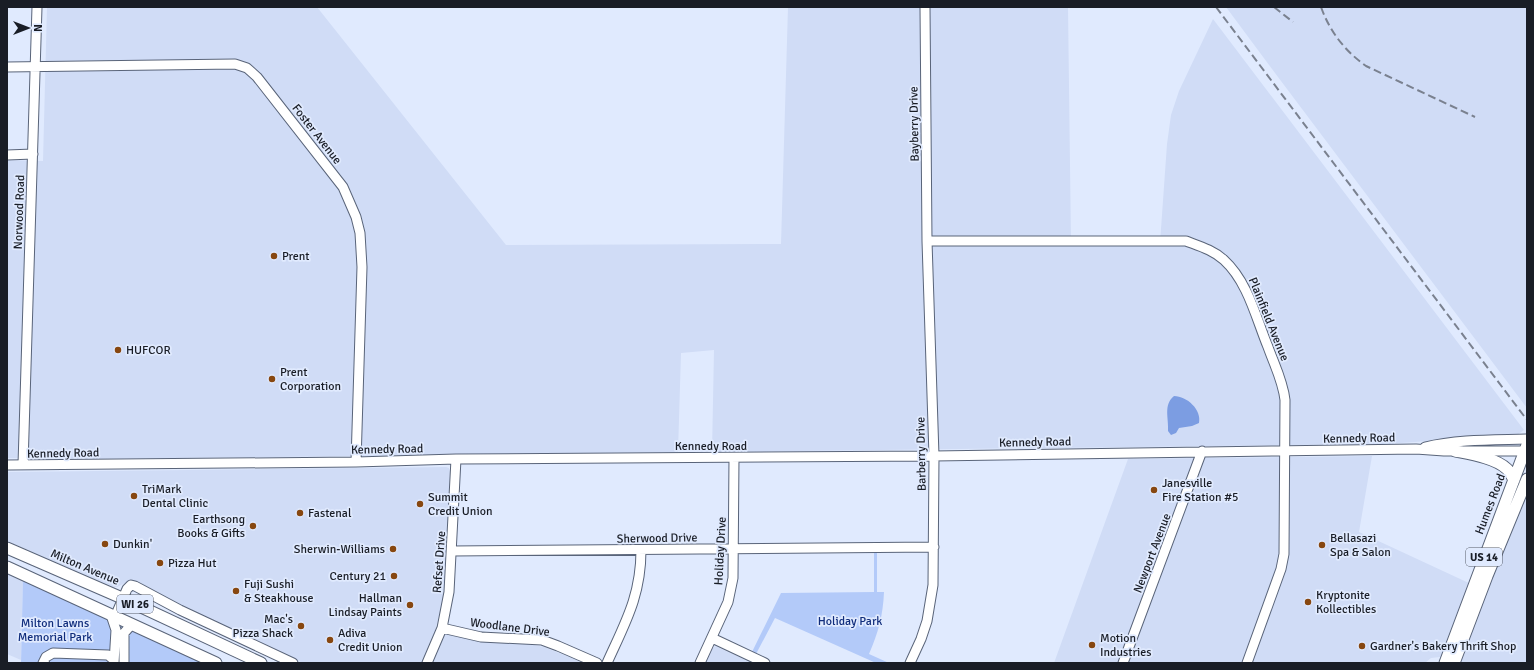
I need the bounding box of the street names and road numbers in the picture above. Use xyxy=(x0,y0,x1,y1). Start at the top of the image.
street label: Bayberry Drive xyxy=(906,86,923,162)
street label: Foster Avenue xyxy=(288,101,345,167)
street label: Norwood Road xyxy=(11,174,28,250)
street label: Plainfield Avenue xyxy=(1245,275,1292,363)
street label: Barberry Drive xyxy=(913,417,930,491)
street label: Kennedy Road xyxy=(1323,430,1395,447)
street label: Kennedy Road xyxy=(999,434,1071,451)
street label: Kennedy Road xyxy=(675,439,747,454)
street label: Kennedy Road xyxy=(351,441,423,458)
street label: Kennedy Road xyxy=(27,445,99,462)
street label: Humes Road xyxy=(1472,472,1509,537)
street label: Newport Avenue xyxy=(1130,511,1175,595)
street label: Holiday Drive xyxy=(711,516,730,586)
street label: Sherwood Drive xyxy=(617,530,697,547)
street label: Refset Drive xyxy=(430,531,449,593)
street label: Milton Avenue xyxy=(48,546,121,589)
road number: US 14 xyxy=(1466,548,1502,566)
road number: WI 26 xyxy=(117,595,153,613)
street label: Woodlane Drive xyxy=(469,615,551,640)

